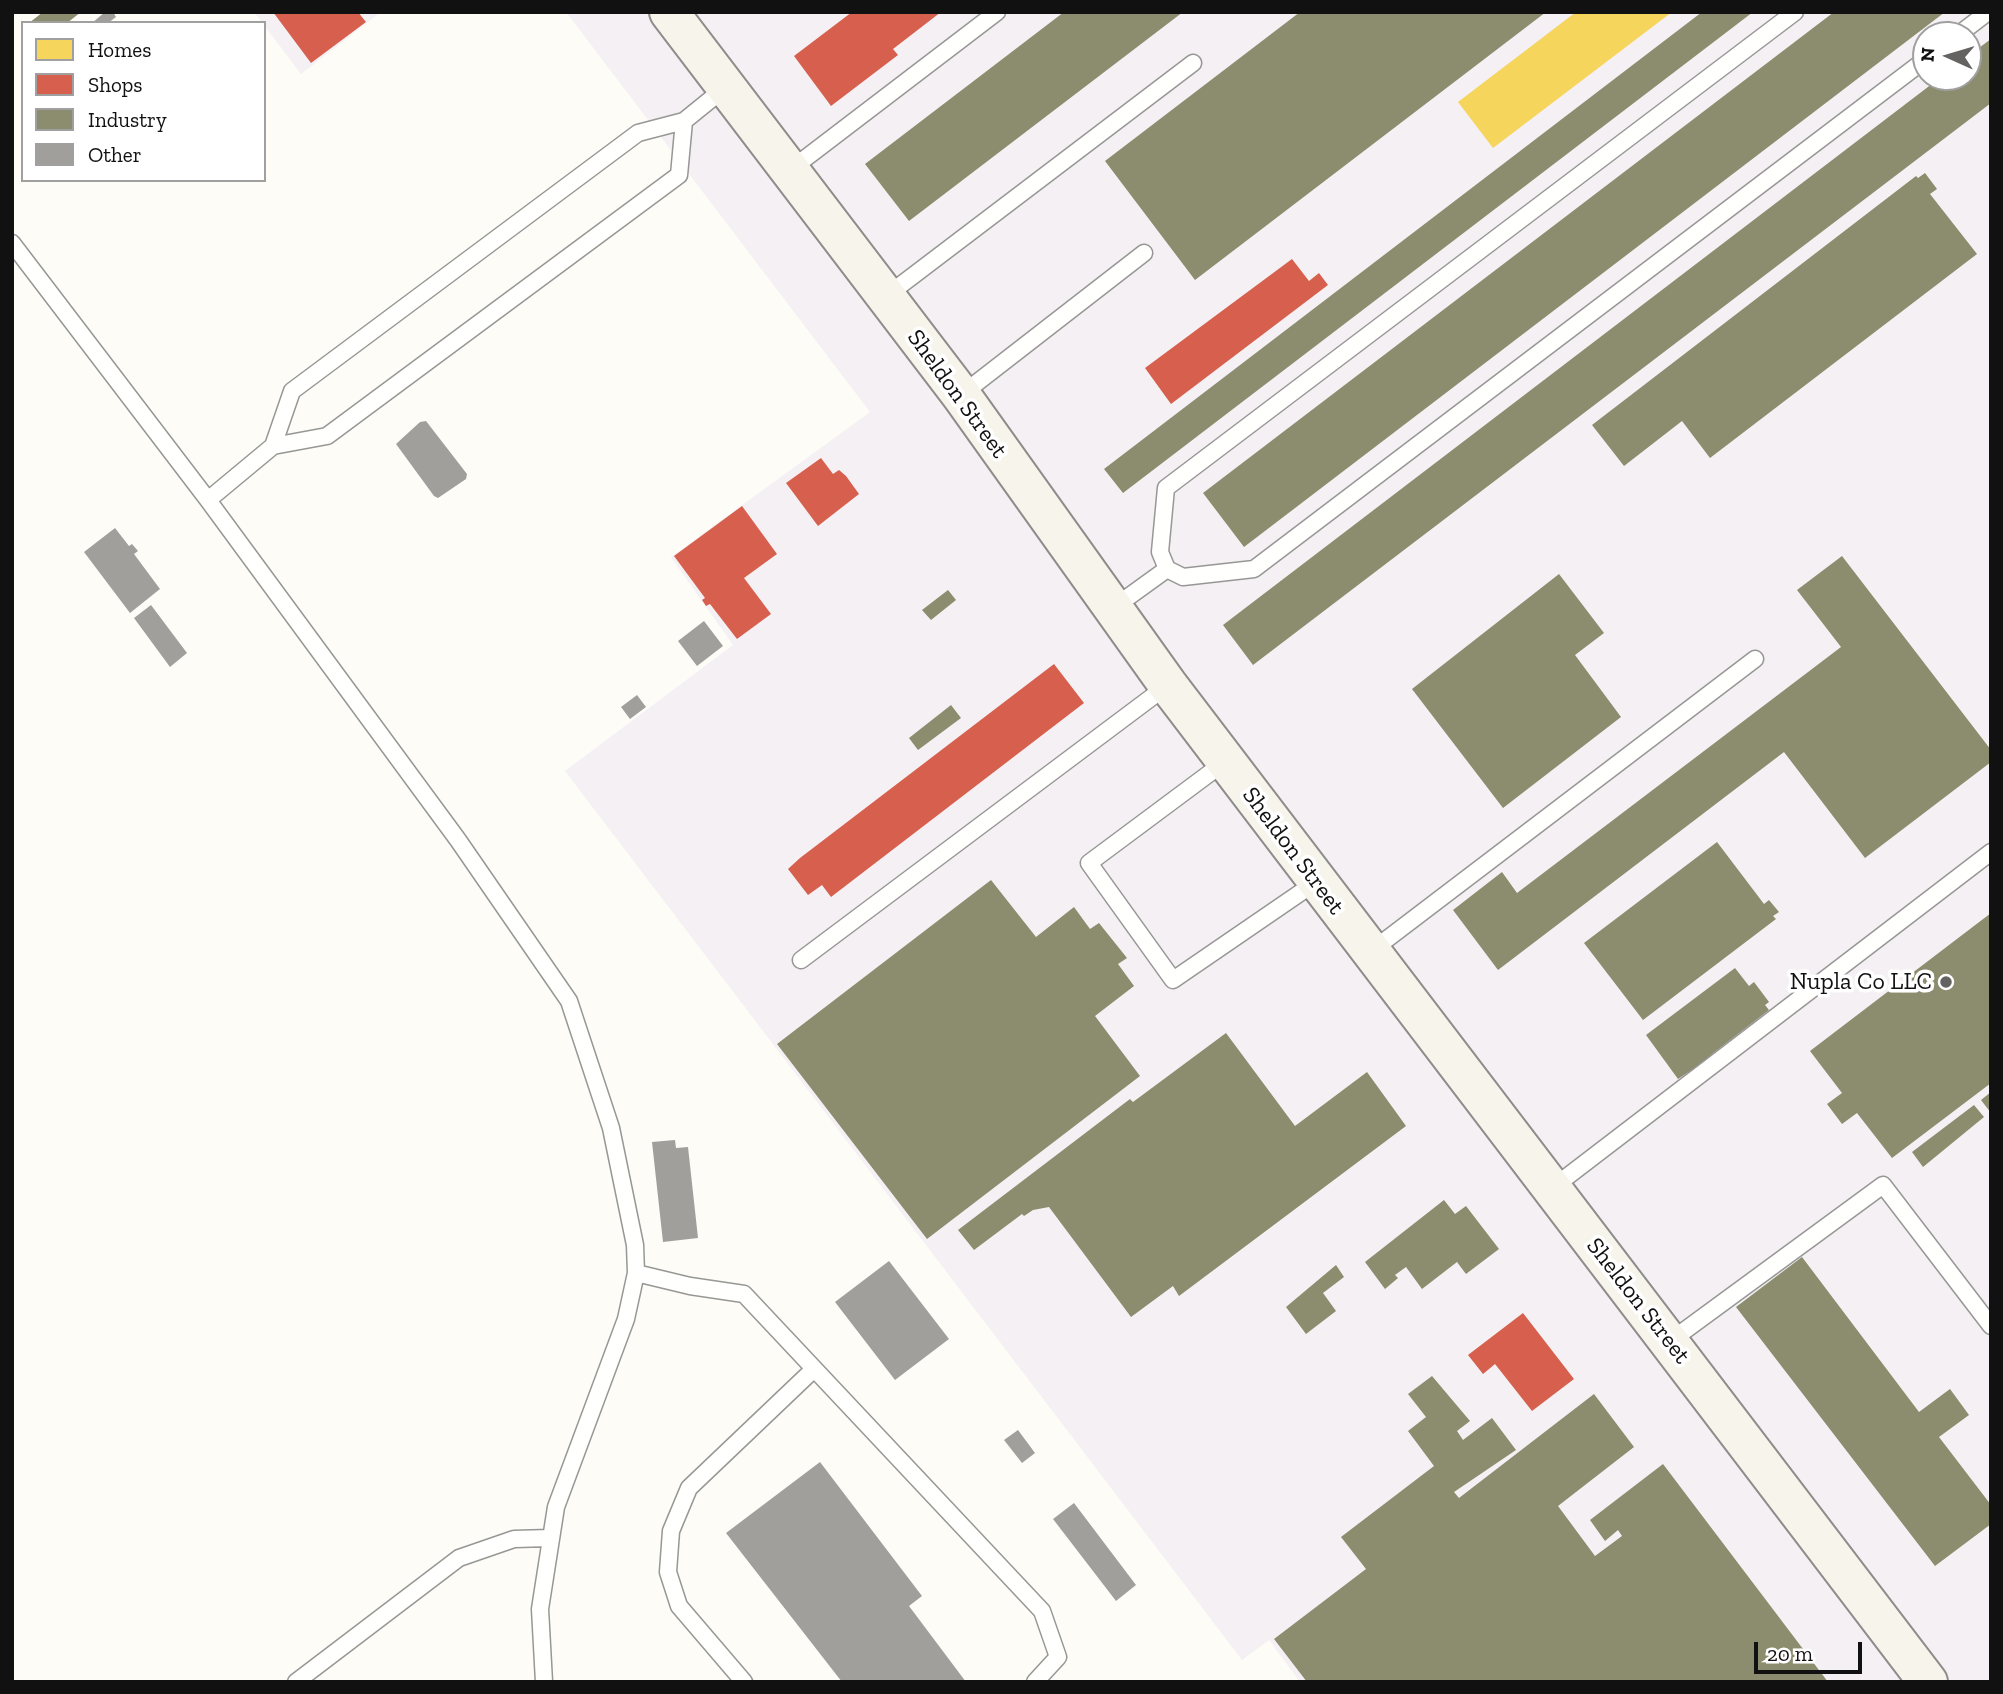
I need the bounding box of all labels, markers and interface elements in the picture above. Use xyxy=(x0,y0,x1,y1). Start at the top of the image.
legend xyxy=(21,21,266,182)
north arrow xyxy=(1912,21,1982,91)
text: Homes xyxy=(88,37,151,62)
text: N xyxy=(1916,47,1940,63)
text: Shops xyxy=(88,72,142,97)
text: Industry xyxy=(88,107,167,132)
text: Other xyxy=(88,142,142,167)
street label: Sheldon Street xyxy=(901,324,1013,464)
street label: Sheldon Street xyxy=(1236,782,1350,920)
place label: Nupla Co LLC xyxy=(1790,968,1932,996)
marker: Nupla Co LLC xyxy=(1938,974,1954,990)
street label: Sheldon Street xyxy=(1580,1232,1696,1370)
scale bar xyxy=(1758,1628,1867,1672)
text: 20 m xyxy=(1767,1641,1813,1666)

